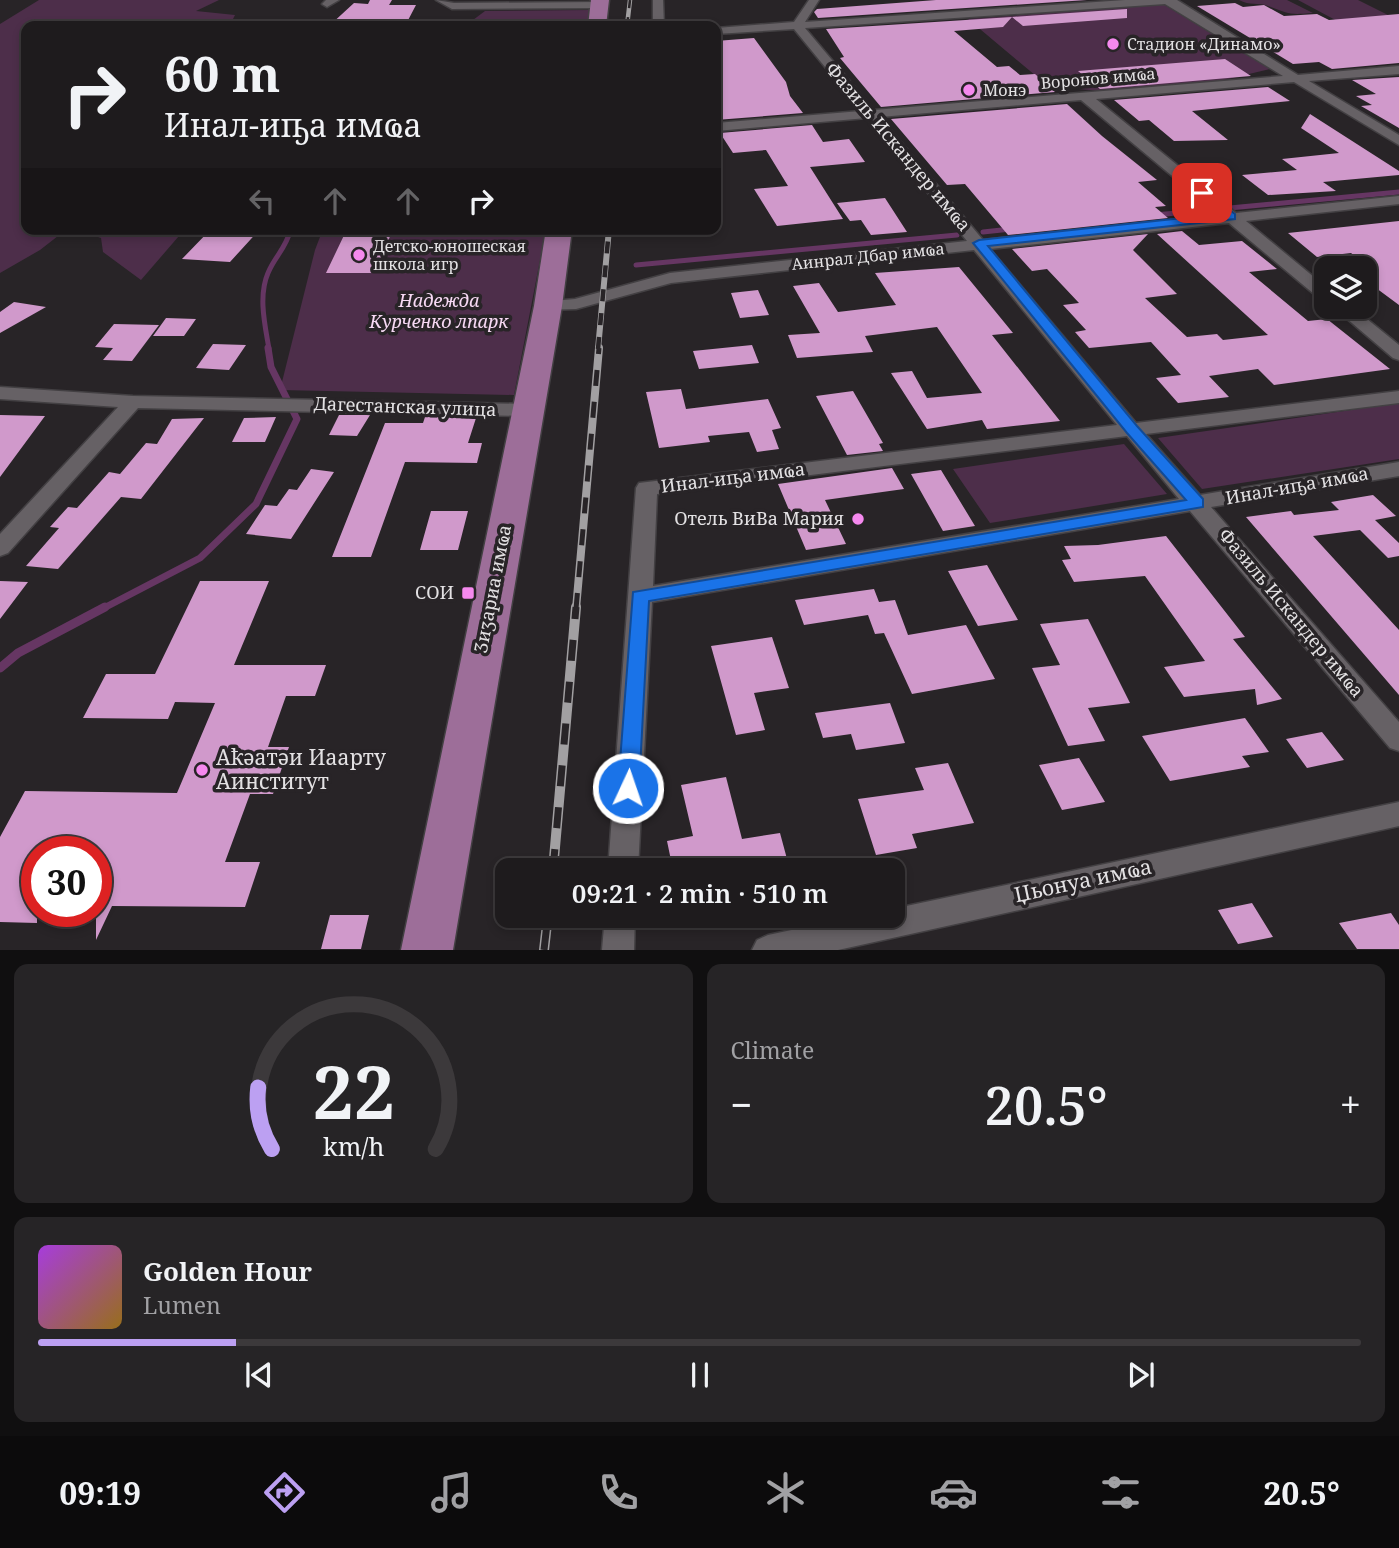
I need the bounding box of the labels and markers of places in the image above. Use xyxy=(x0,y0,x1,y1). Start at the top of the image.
place label: Cтадион «Динамо» xyxy=(1127,33,1281,55)
marker: Cтадион «Динамо» xyxy=(1105,36,1121,52)
place label: Монэ xyxy=(983,79,1026,101)
marker: Монэ xyxy=(961,82,977,98)
pin xyxy=(1172,163,1232,223)
place label: Детско-юношеская школа игр xyxy=(373,235,526,275)
marker: Детско-юношеская школа игр xyxy=(351,247,367,263)
place label: Отель ВиВа Мария xyxy=(674,506,844,530)
marker: Отель ВиВа Мария xyxy=(850,511,866,527)
place label: СОИ xyxy=(415,580,454,604)
marker: СОИ xyxy=(460,585,476,601)
place label: Аҟәатәи Иаарту Аинститут xyxy=(216,743,386,795)
marker: Аҟәатәи Иаарту Аинститут xyxy=(194,762,210,778)

